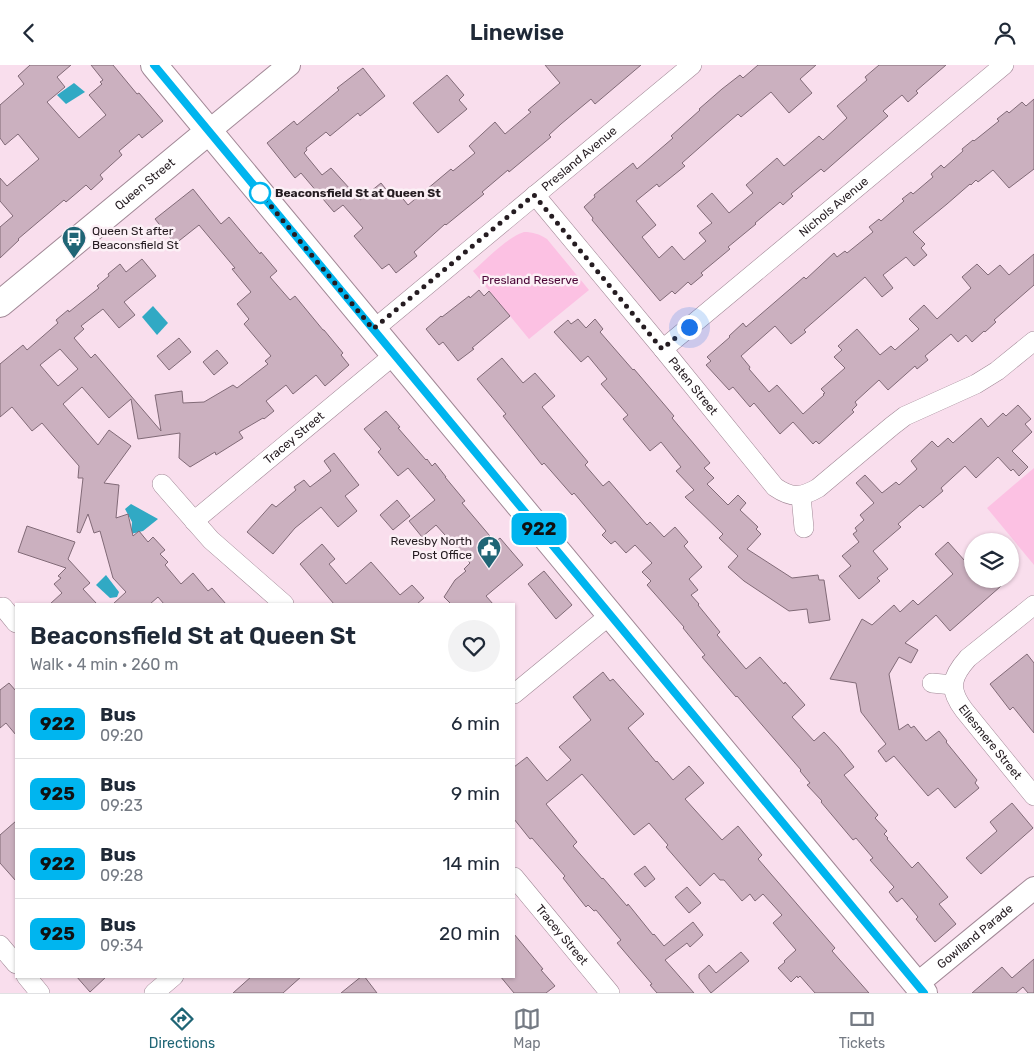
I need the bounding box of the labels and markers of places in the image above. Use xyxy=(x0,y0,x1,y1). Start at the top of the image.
marker: Beaconsfield St at Queen St xyxy=(249,182,271,204)
place label: Beaconsfield St at Queen St xyxy=(275,186,441,200)
place label: Queen St after Beaconsfield St xyxy=(92,224,179,252)
bus stop icon: Queen St after Beaconsfield St xyxy=(61,225,87,259)
place label: Revesby North Post Office xyxy=(391,534,472,562)
public building icon: Revesby North Post Office xyxy=(476,535,502,569)

